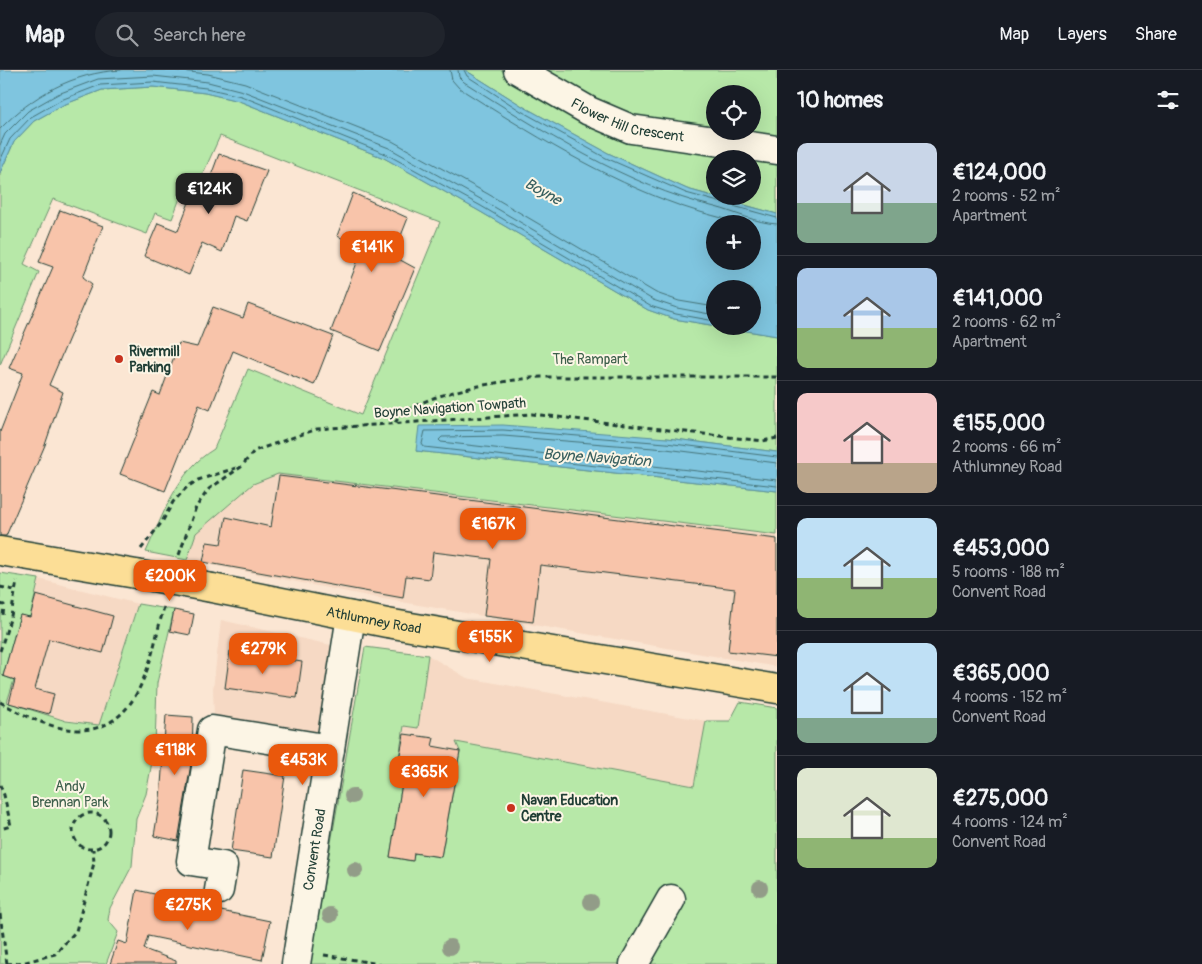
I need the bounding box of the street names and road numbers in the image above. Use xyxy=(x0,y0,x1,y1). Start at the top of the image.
street label: Flower Hill Crescent xyxy=(568,94,686,145)
street label: Boyne Navigation Towpath xyxy=(373,394,527,422)
street label: Athlumney Road xyxy=(325,603,423,637)
street label: Convent Road xyxy=(299,807,329,891)

